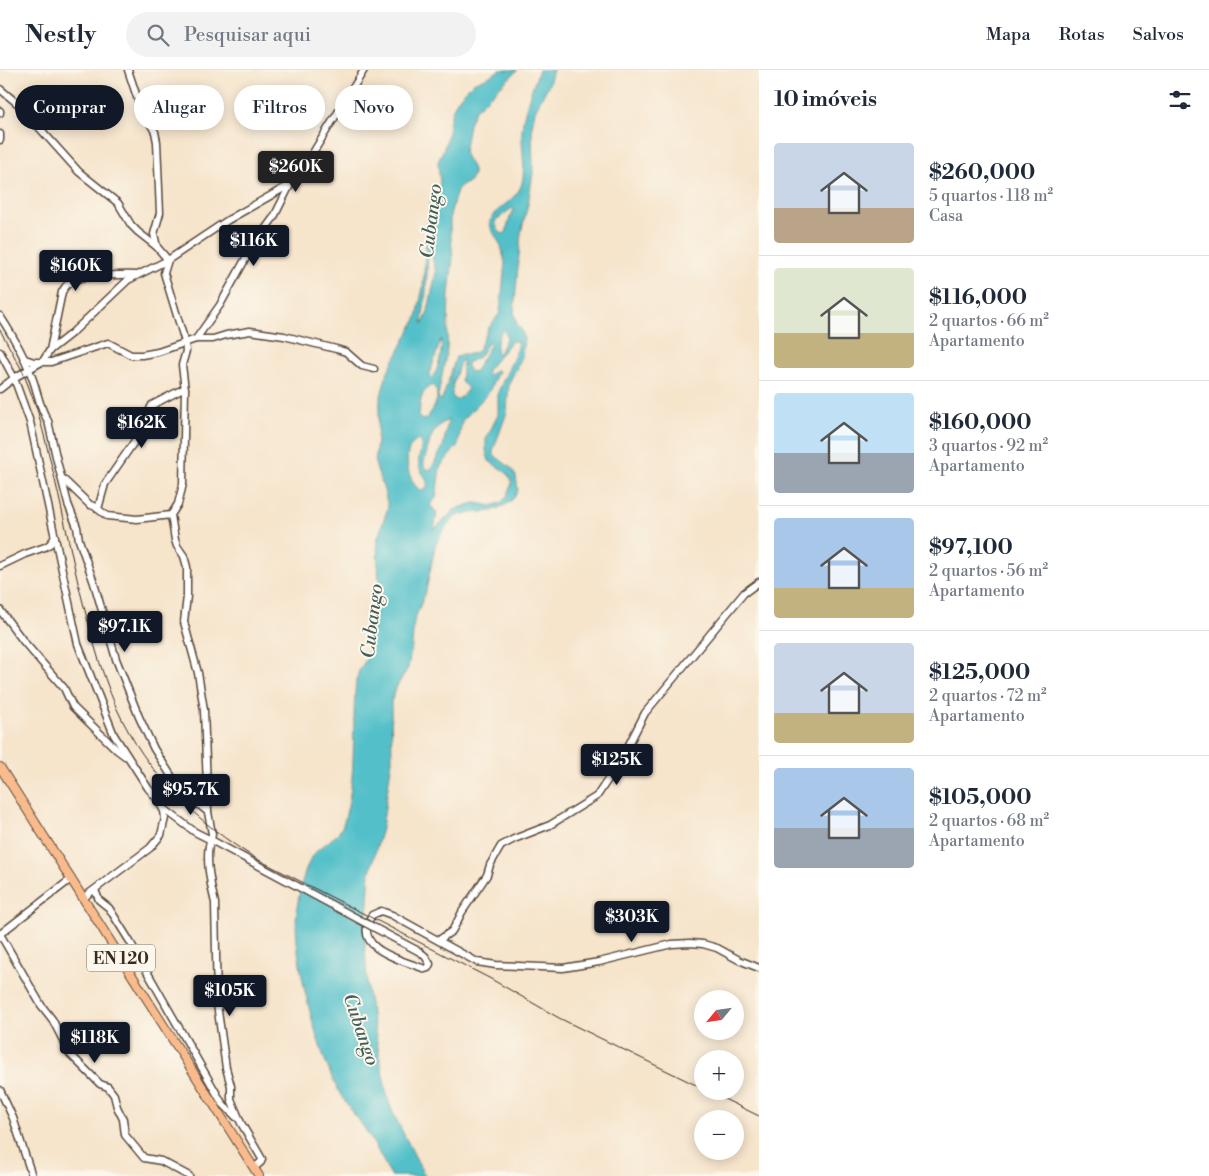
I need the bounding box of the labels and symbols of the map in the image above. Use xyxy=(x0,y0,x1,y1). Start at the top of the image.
pin: $260K xyxy=(261,150,331,193)
water label: Cubango xyxy=(415,183,447,260)
pin: $116K xyxy=(219,224,289,267)
pin: $160K xyxy=(41,250,111,292)
pin: $162K xyxy=(107,406,177,449)
water label: Cubango xyxy=(356,583,388,660)
pin: $97.1K xyxy=(84,610,166,653)
pin: $125K xyxy=(582,744,652,786)
pin: $95.7K xyxy=(150,774,232,816)
pin: $303K xyxy=(597,900,667,943)
road number: EN 120 xyxy=(87,944,155,971)
pin: $105K xyxy=(195,974,265,1017)
water label: Cubango xyxy=(338,990,385,1069)
north arrow xyxy=(694,990,744,1040)
pin: $118K xyxy=(60,1022,130,1064)

